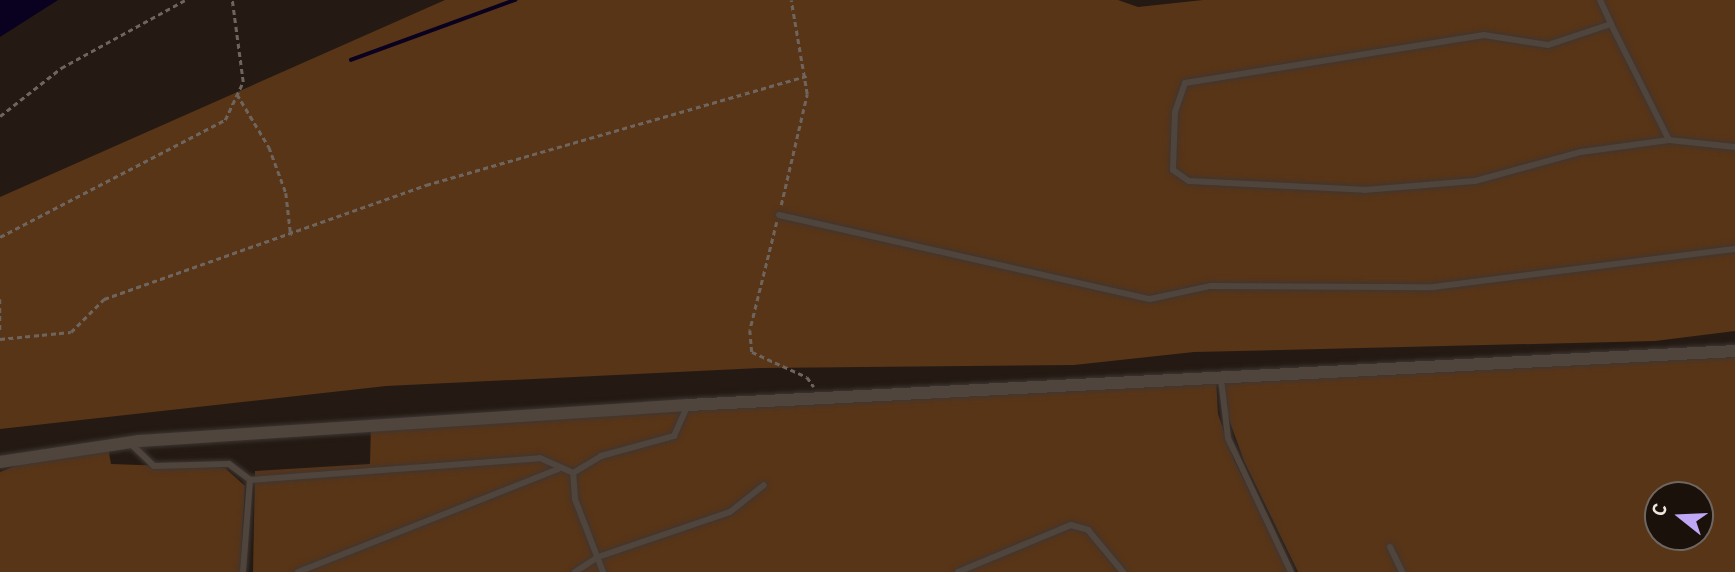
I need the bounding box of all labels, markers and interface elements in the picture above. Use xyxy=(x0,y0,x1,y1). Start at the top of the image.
north arrow xyxy=(1644,481,1714,551)
text: С xyxy=(1648,501,1674,520)

